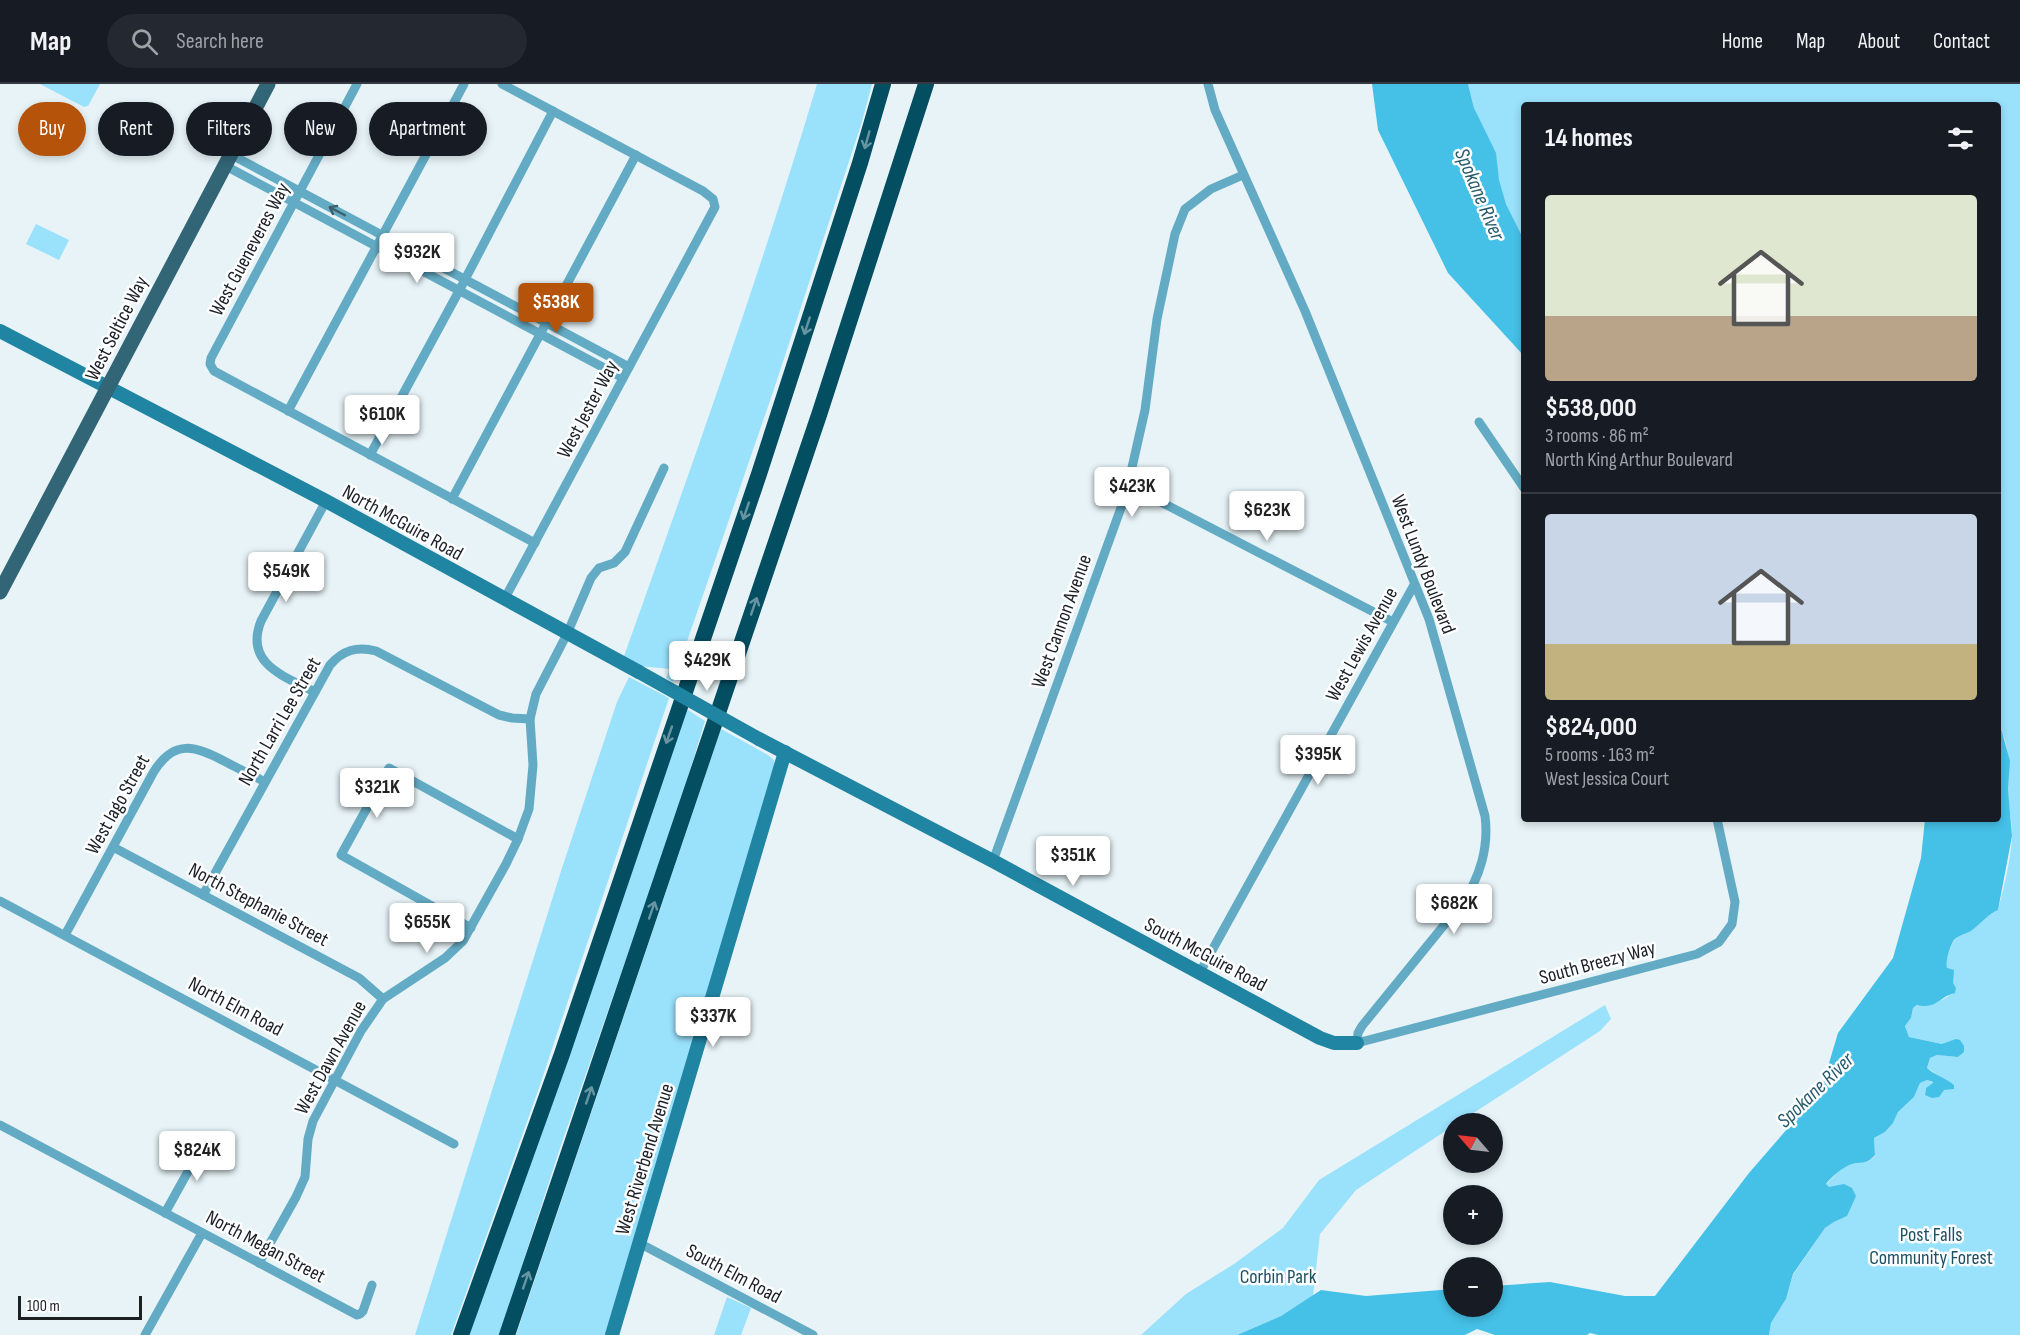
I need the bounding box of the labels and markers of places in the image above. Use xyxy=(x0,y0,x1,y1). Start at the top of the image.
pin: $932K xyxy=(375,233,459,284)
pin: $538K xyxy=(514,283,598,334)
pin: $610K xyxy=(340,395,424,446)
pin: $423K xyxy=(1090,467,1174,518)
pin: $623K xyxy=(1225,491,1309,542)
pin: $549K xyxy=(244,552,328,603)
pin: $429K xyxy=(665,641,749,692)
pin: $395K xyxy=(1276,735,1360,786)
pin: $321K xyxy=(335,768,419,819)
pin: $351K xyxy=(1031,836,1115,887)
pin: $682K xyxy=(1412,884,1496,935)
pin: $655K xyxy=(385,903,469,954)
pin: $337K xyxy=(671,997,755,1048)
pin: $824K xyxy=(155,1131,239,1182)

